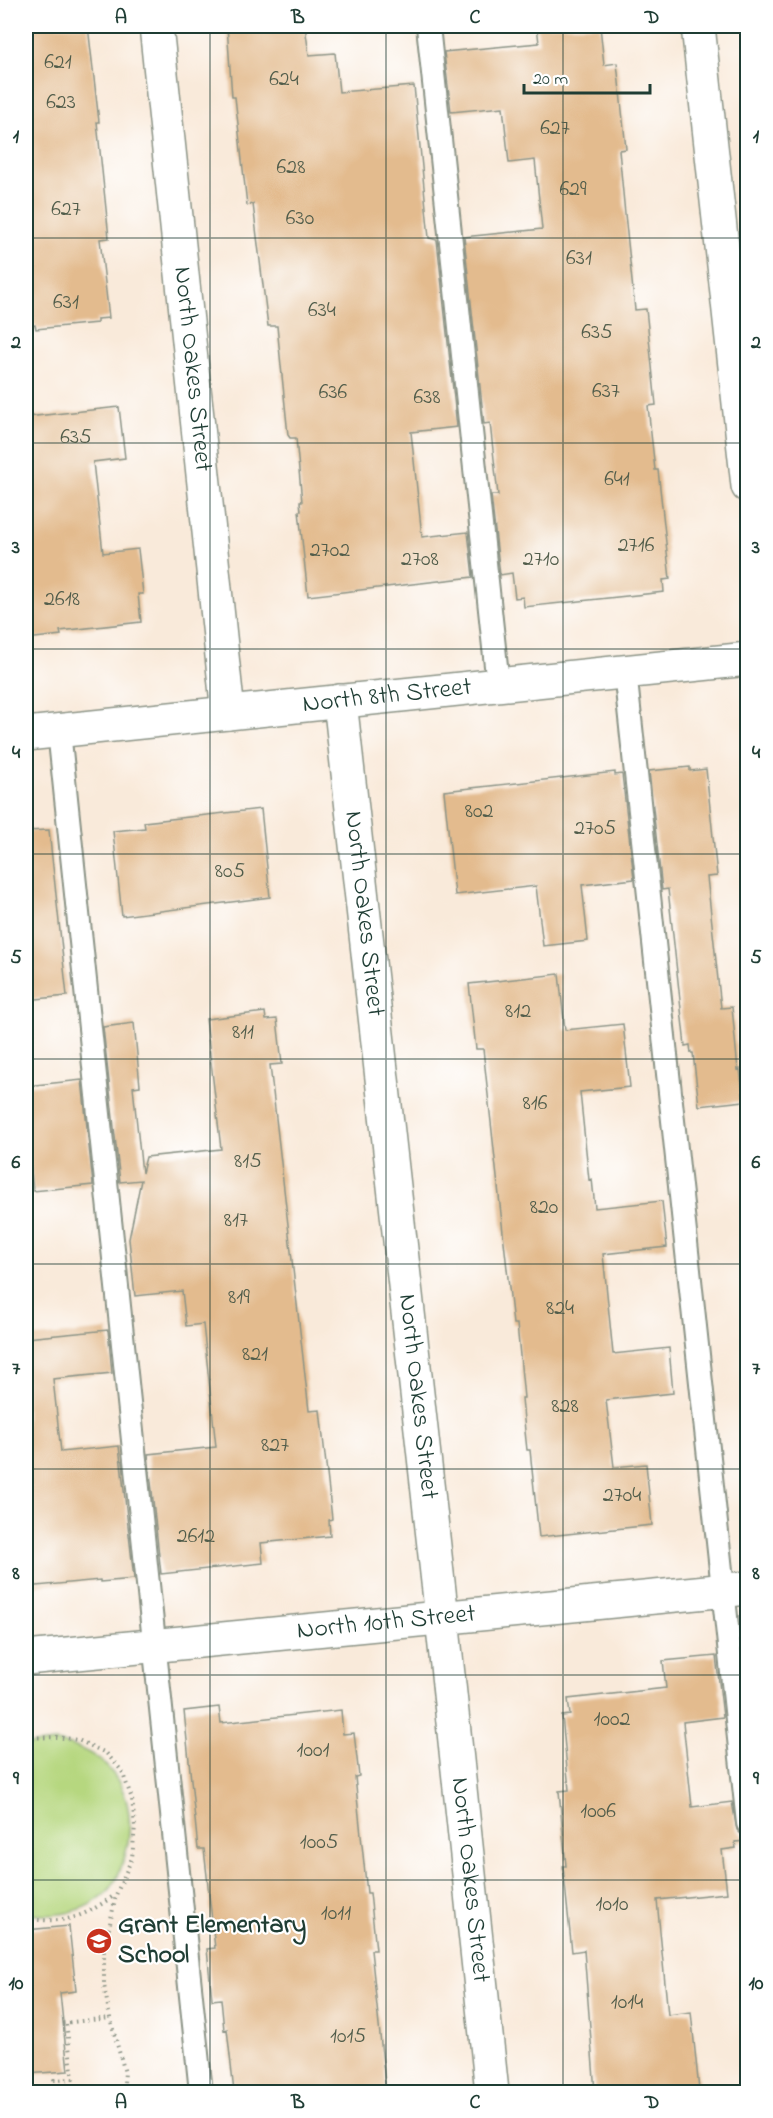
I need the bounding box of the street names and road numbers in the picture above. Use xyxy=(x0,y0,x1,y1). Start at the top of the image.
street label: North Oakes Street xyxy=(162,265,222,474)
street label: North 8th Street xyxy=(301,669,474,724)
street label: North Oakes Street xyxy=(333,809,394,1019)
street label: North Oakes Street xyxy=(387,1292,448,1502)
street label: North 10th Street xyxy=(295,1595,478,1651)
street label: North Oakes Street xyxy=(440,1775,499,1985)

